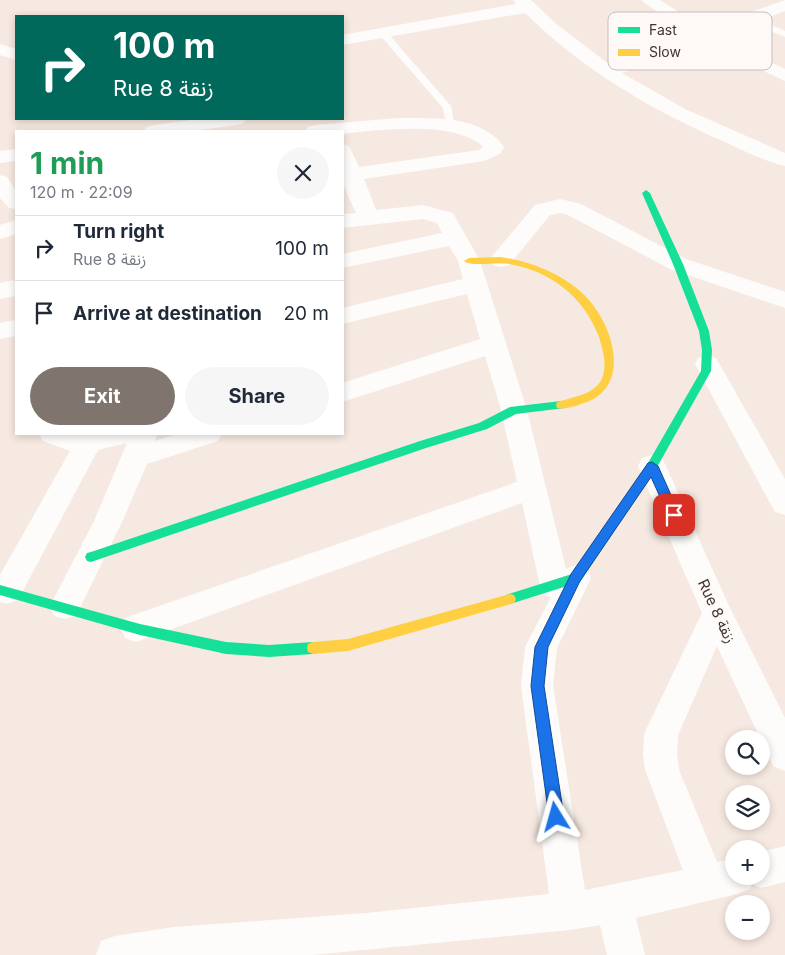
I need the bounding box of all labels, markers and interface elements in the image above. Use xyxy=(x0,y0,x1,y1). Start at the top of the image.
legend xyxy=(608,12,772,70)
text: Fast xyxy=(649,21,677,38)
text: 100 m xyxy=(113,24,216,66)
icon: right xyxy=(30,35,95,100)
text: Slow xyxy=(649,43,681,60)
text: Rue 8 زنقة xyxy=(113,75,214,101)
text: 1 min xyxy=(30,145,104,181)
button: close xyxy=(277,147,329,199)
text: 120 m · 22:09 xyxy=(30,182,133,202)
text: Turn right xyxy=(73,220,164,243)
icon: right xyxy=(30,234,58,262)
text: 100 m xyxy=(275,237,329,260)
text: Rue 8 زنقة xyxy=(73,249,146,269)
icon: arrive xyxy=(30,299,58,327)
text: Arrive at destination xyxy=(73,302,262,325)
text: 20 m xyxy=(283,302,329,325)
button: Exit xyxy=(30,367,175,425)
button: Share xyxy=(185,367,329,425)
pin xyxy=(653,494,695,536)
icon: arrive xyxy=(660,501,688,529)
street label: Rue 8 زنقة xyxy=(694,576,740,646)
map controls xyxy=(725,730,770,940)
button: search xyxy=(725,730,770,775)
button: layers xyxy=(725,785,770,830)
position arrow xyxy=(529,790,581,842)
button: + xyxy=(725,840,770,885)
button: − xyxy=(725,895,770,940)

